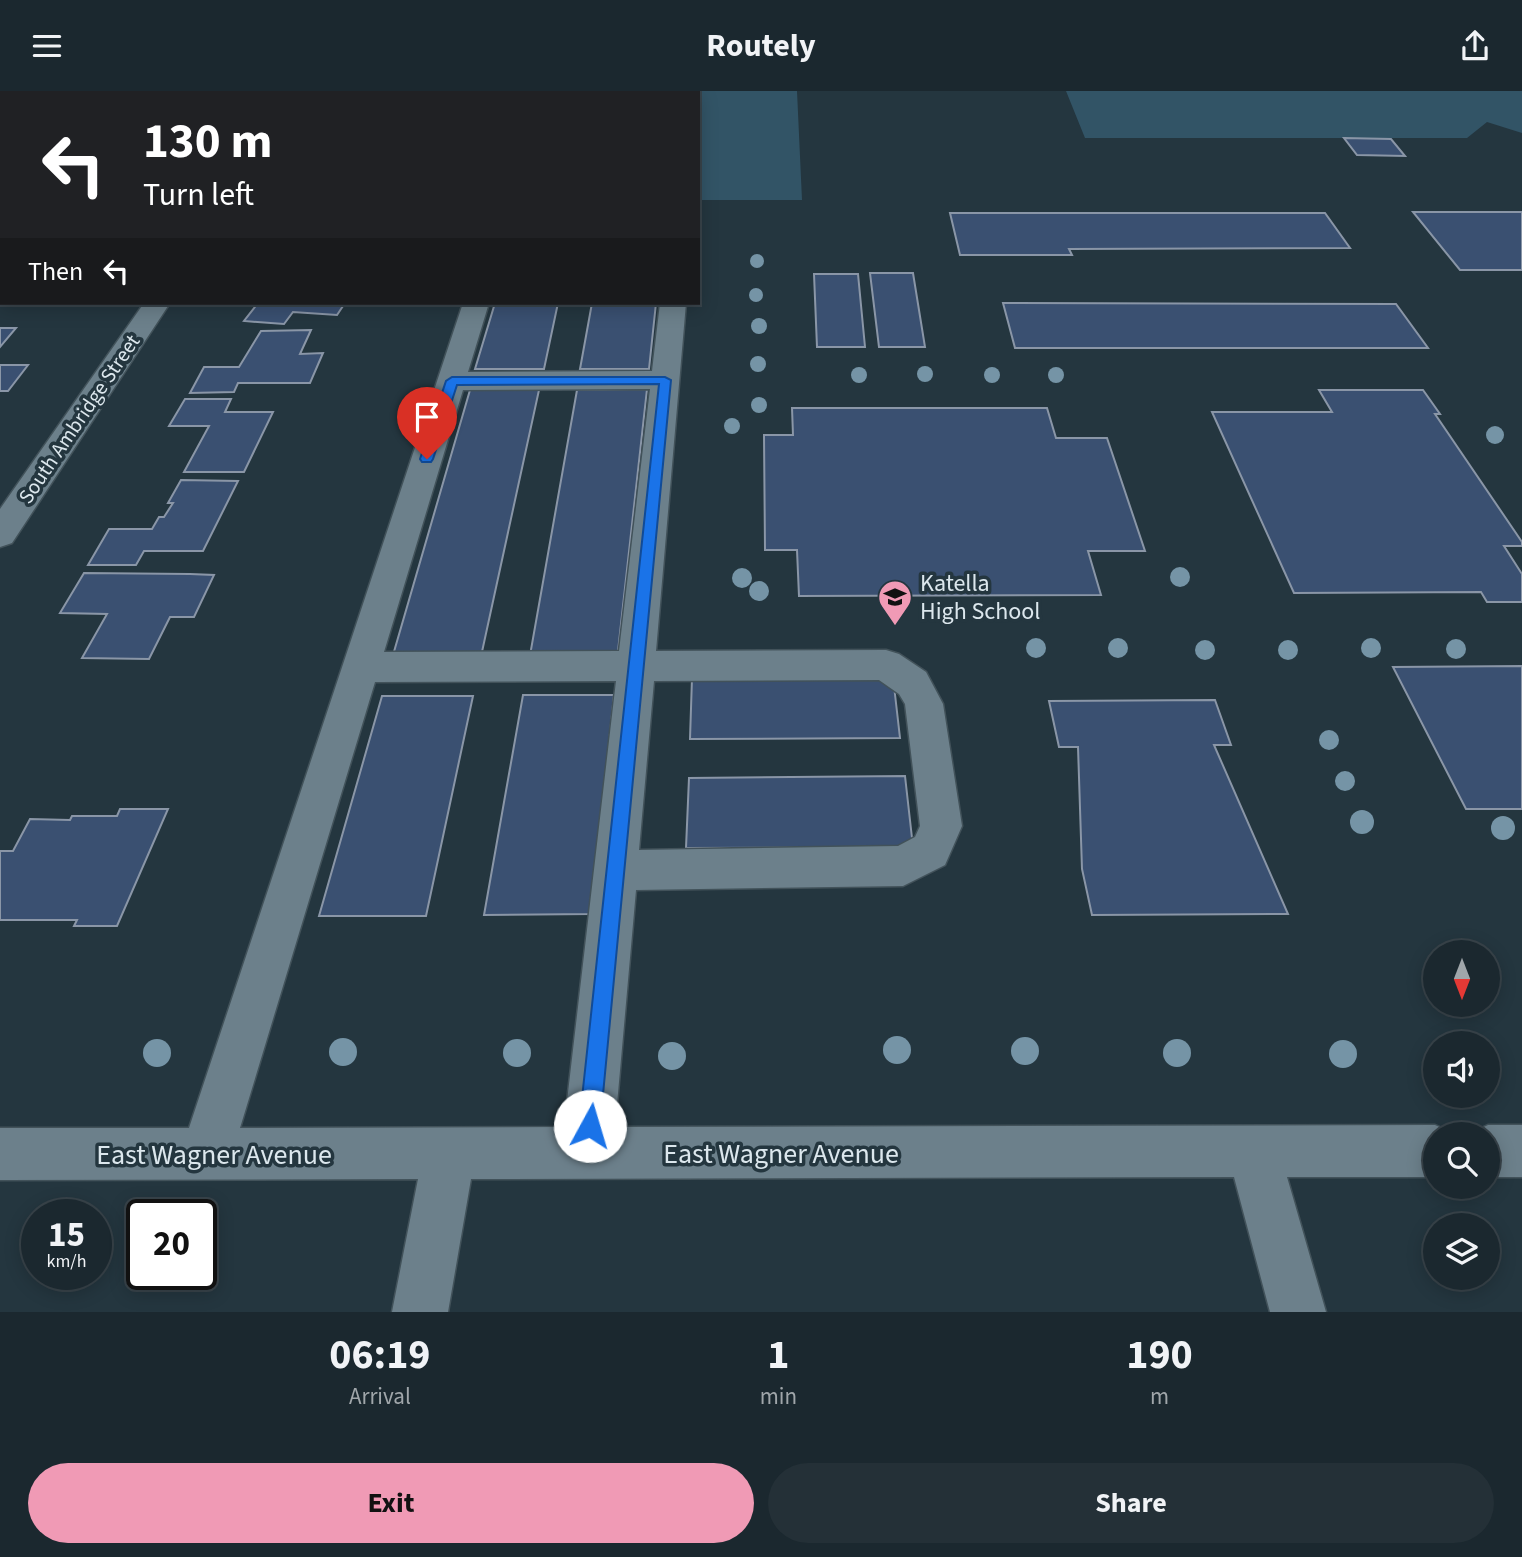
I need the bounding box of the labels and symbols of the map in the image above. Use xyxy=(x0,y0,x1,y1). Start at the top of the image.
street label: South Ambridge Street xyxy=(11,328,147,510)
pin xyxy=(397,387,457,459)
place label: Katella High School xyxy=(920,566,1040,629)
school or university icon: Katella High School xyxy=(876,578,914,627)
north arrow xyxy=(1423,940,1500,1017)
position arrow xyxy=(553,1089,627,1163)
street label: East Wagner Avenue xyxy=(663,1134,899,1174)
street label: East Wagner Avenue xyxy=(96,1135,332,1175)
speed limit sign: 20 xyxy=(126,1199,217,1290)

